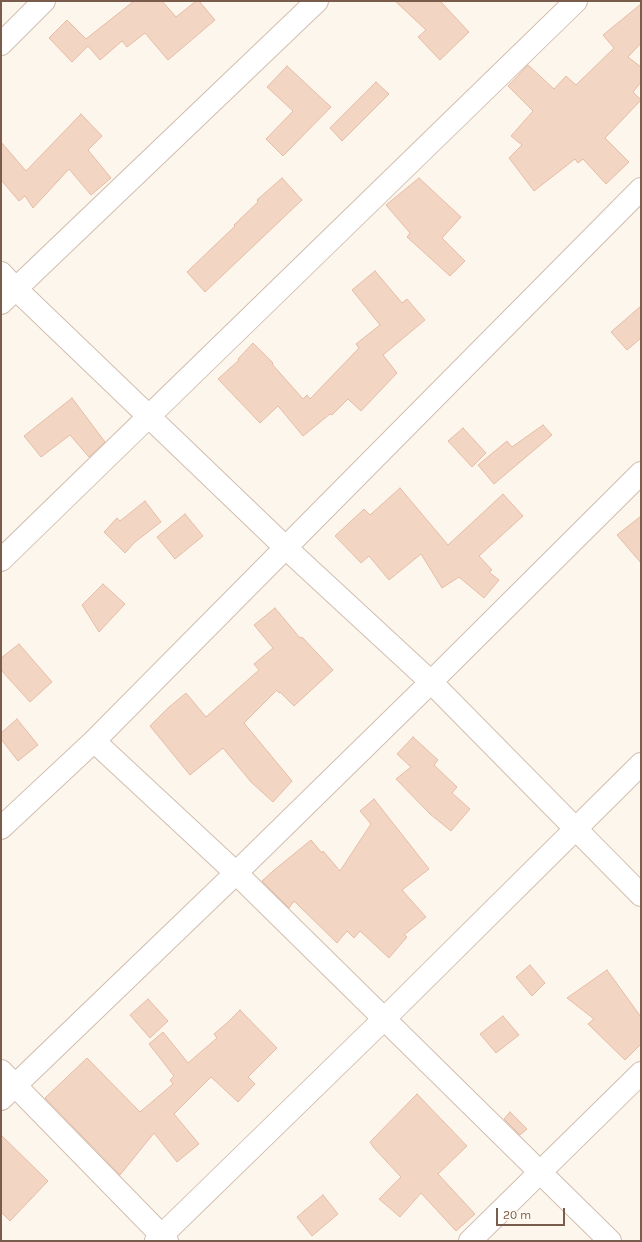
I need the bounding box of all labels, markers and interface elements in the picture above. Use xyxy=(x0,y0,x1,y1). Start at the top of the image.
scale bar xyxy=(498,1200,567,1226)
text: 20 m xyxy=(503,1208,531,1222)

